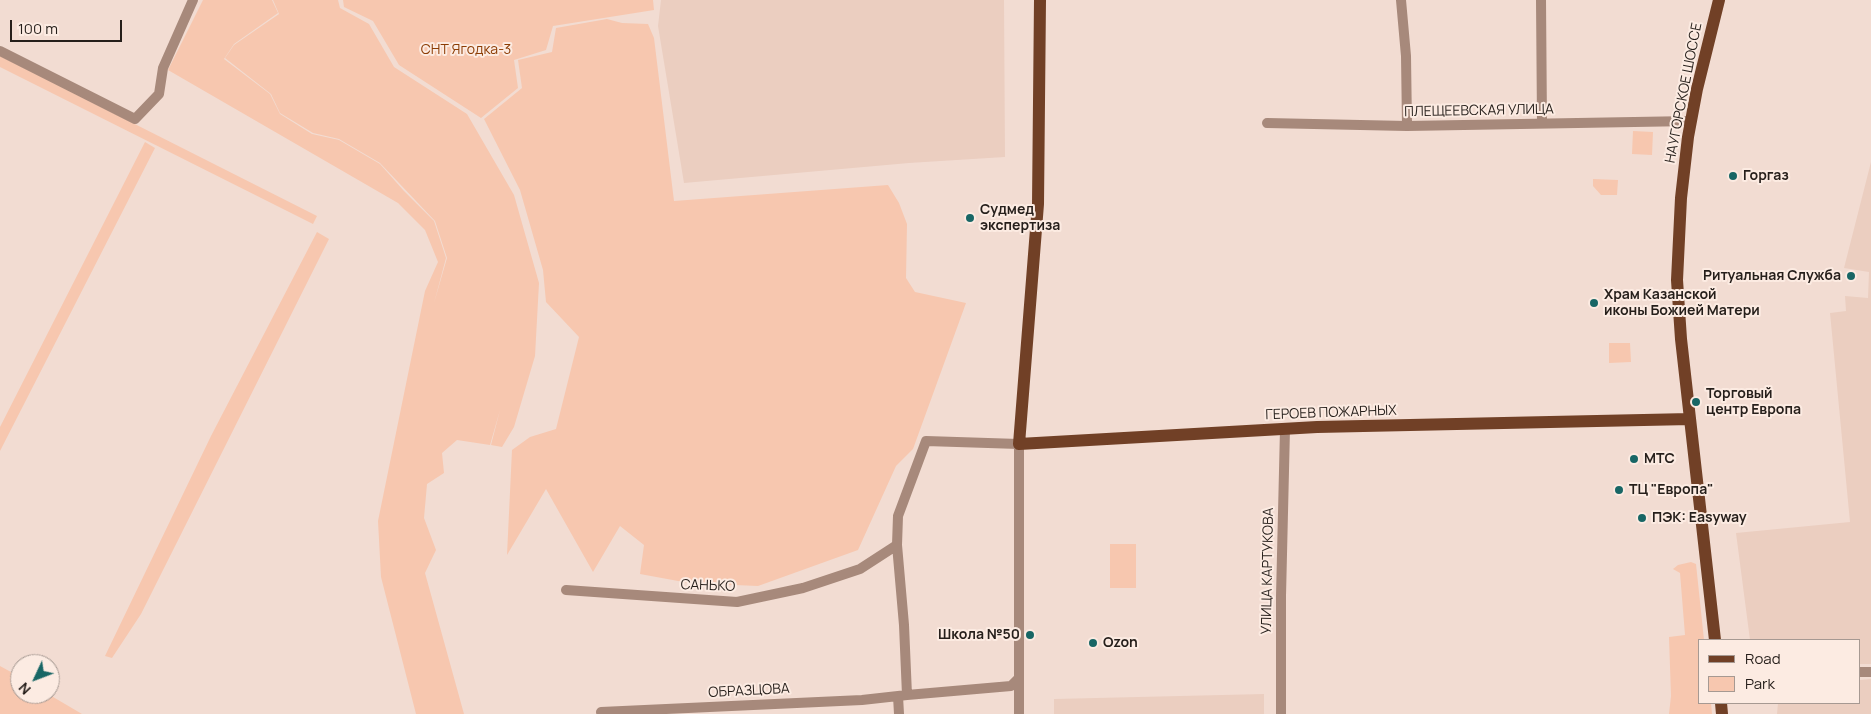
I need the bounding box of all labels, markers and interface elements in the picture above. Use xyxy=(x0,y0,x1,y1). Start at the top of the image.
scale bar xyxy=(12,10,125,42)
text: 100 m xyxy=(18,18,58,39)
street label: НАУГОРСКОЕ ШОССЕ xyxy=(1662,21,1706,165)
park label: СНТ Ягодка-3 xyxy=(421,42,511,58)
street label: ПЛЕЩЕЕВСКАЯ УЛИЦА xyxy=(1404,101,1554,121)
place label: Горгаз xyxy=(1743,168,1789,184)
marker: Горгаз xyxy=(1727,170,1739,182)
place label: Судмед экспертиза xyxy=(980,202,1060,234)
marker: Судмед экспертиза xyxy=(964,212,976,224)
place label: Ритуальная Служба xyxy=(1703,268,1841,284)
marker: Ритуальная Служба xyxy=(1845,270,1857,282)
place label: Храм Казанской иконы Божией Матери xyxy=(1604,287,1760,320)
marker: Храм Казанской иконы Божией Матери xyxy=(1588,297,1600,309)
place label: Торговый центр Европа xyxy=(1706,386,1801,418)
marker: Торговый центр Европа xyxy=(1690,396,1702,408)
street label: ГЕРОЕВ ПОЖАРНЫХ xyxy=(1265,402,1397,424)
place label: МТС xyxy=(1644,451,1675,467)
marker: МТС xyxy=(1628,453,1640,465)
place label: ТЦ "Европа" xyxy=(1629,482,1713,498)
marker: ТЦ "Европа" xyxy=(1613,484,1625,496)
street label: УЛИЦА КАРТУКОВА xyxy=(1258,507,1278,635)
place label: ПЭК: Easyway xyxy=(1652,510,1747,526)
marker: ПЭК: Easyway xyxy=(1636,512,1648,524)
street label: САНЬКО xyxy=(680,577,736,595)
place label: Школа №50 xyxy=(938,627,1020,643)
marker: Школа №50 xyxy=(1024,629,1036,641)
place label: Ozon xyxy=(1103,635,1138,651)
marker: Ozon xyxy=(1087,637,1099,649)
legend xyxy=(1698,639,1861,704)
text: Road xyxy=(1745,648,1781,669)
north arrow xyxy=(10,654,60,704)
text: Park xyxy=(1745,673,1775,694)
text: N xyxy=(14,679,35,699)
street label: ОБРАЗЦОВА xyxy=(708,680,790,702)

